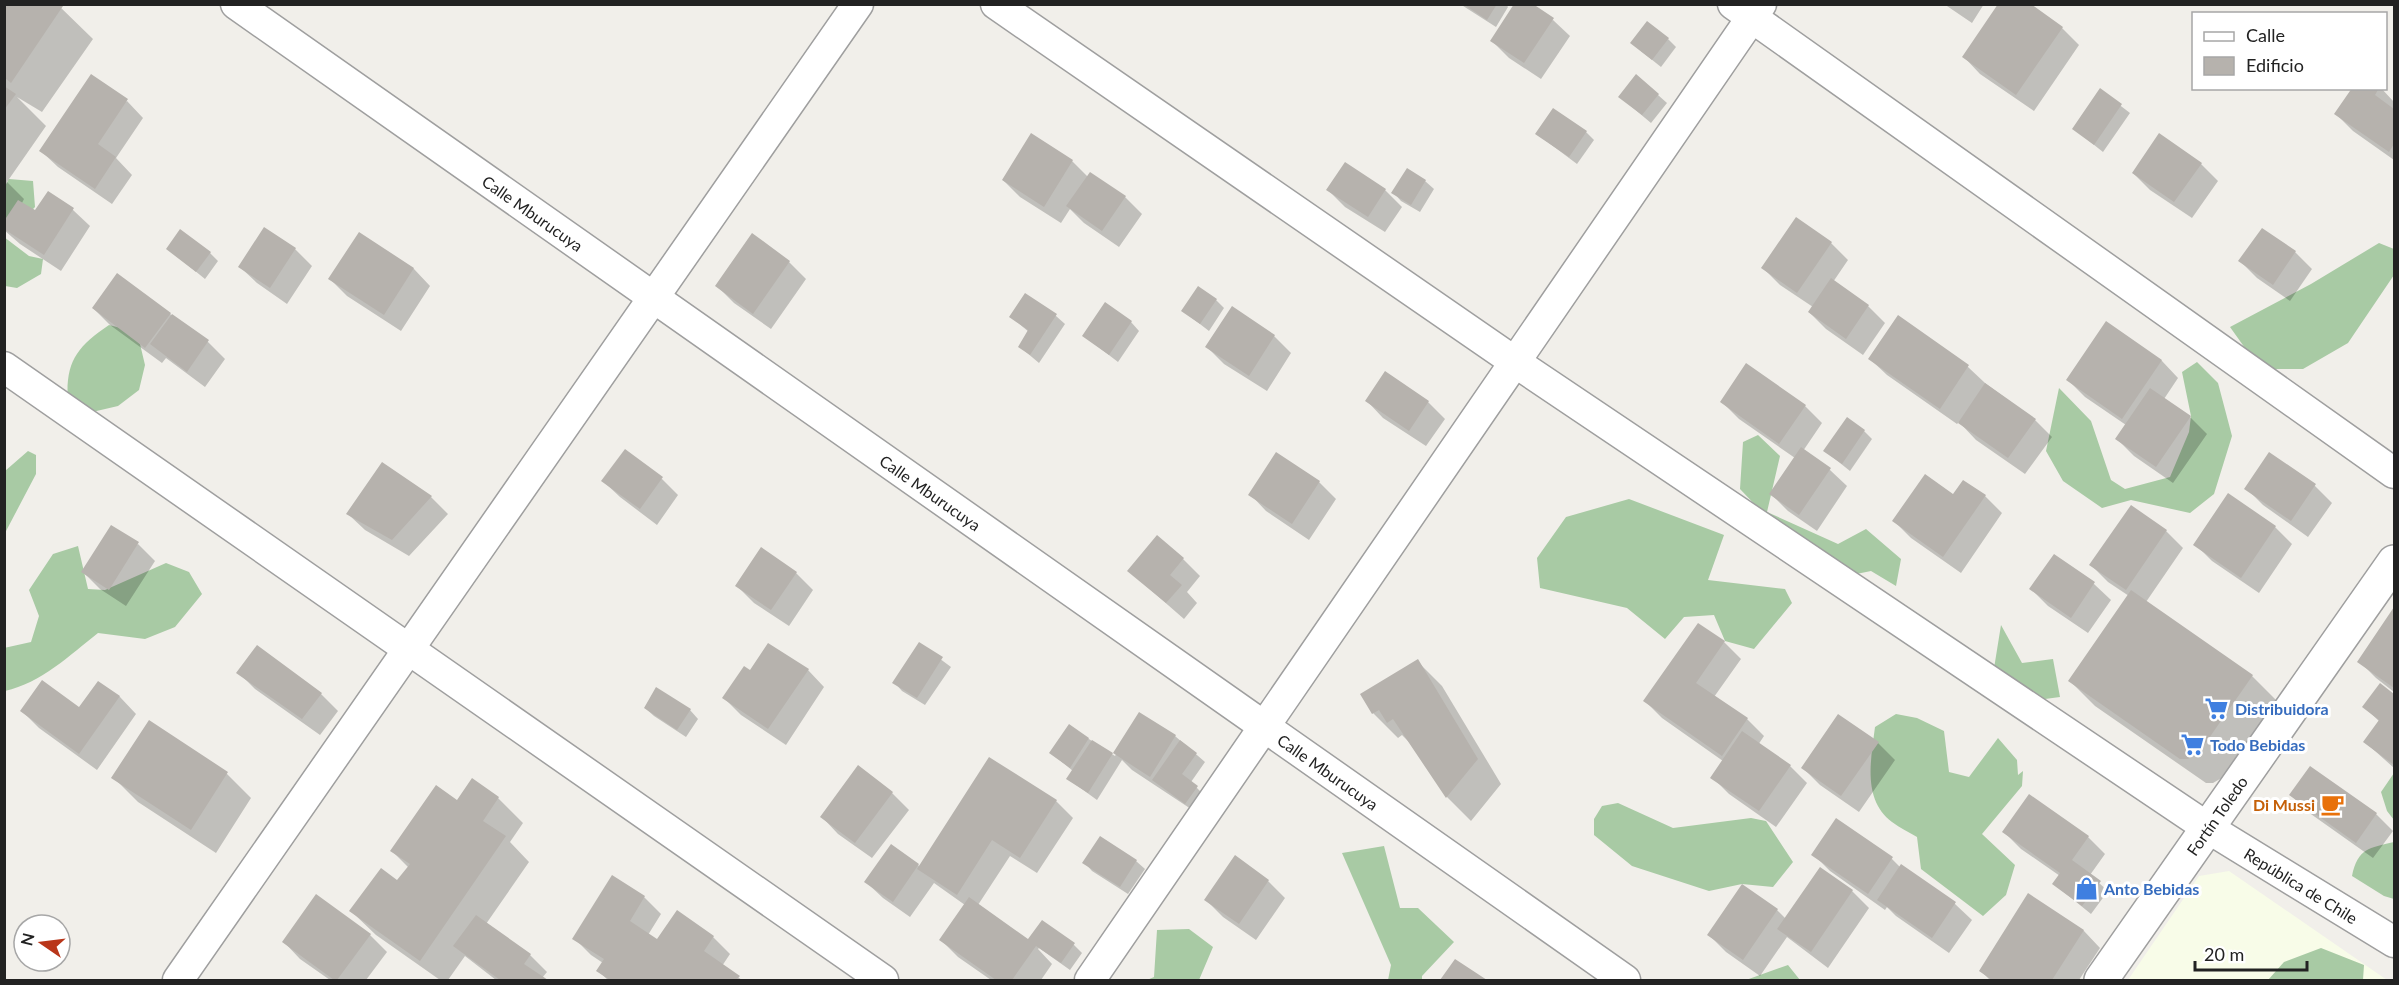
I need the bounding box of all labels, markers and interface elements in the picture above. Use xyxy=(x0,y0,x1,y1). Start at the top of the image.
legend xyxy=(2192,12,2387,90)
text: Calle xyxy=(2246,24,2285,46)
text: Edificio xyxy=(2246,54,2304,76)
street label: Calle Mburucuya xyxy=(479,171,587,255)
street label: Calle Mburucuya xyxy=(877,450,985,534)
supermarket icon: Distribuidora xyxy=(2204,695,2230,721)
place label: Distribuidora xyxy=(2235,699,2329,718)
street label: Calle Mburucuya xyxy=(1274,730,1382,813)
supermarket icon: Todo Bebidas xyxy=(2179,731,2205,757)
place label: Todo Bebidas xyxy=(2210,735,2305,754)
street label: Fortín Toledo xyxy=(2182,772,2251,859)
cafe icon: Di Mussi xyxy=(2320,791,2346,817)
place label: Di Mussi xyxy=(2253,795,2315,814)
street label: República de Chile xyxy=(2241,843,2361,927)
shop icon: Anto Bebidas xyxy=(2073,875,2099,901)
place label: Anto Bebidas xyxy=(2103,879,2199,898)
north arrow xyxy=(12,913,72,973)
text: N xyxy=(16,931,38,948)
scale bar xyxy=(2195,934,2308,972)
text: 20 m xyxy=(2204,943,2244,965)

